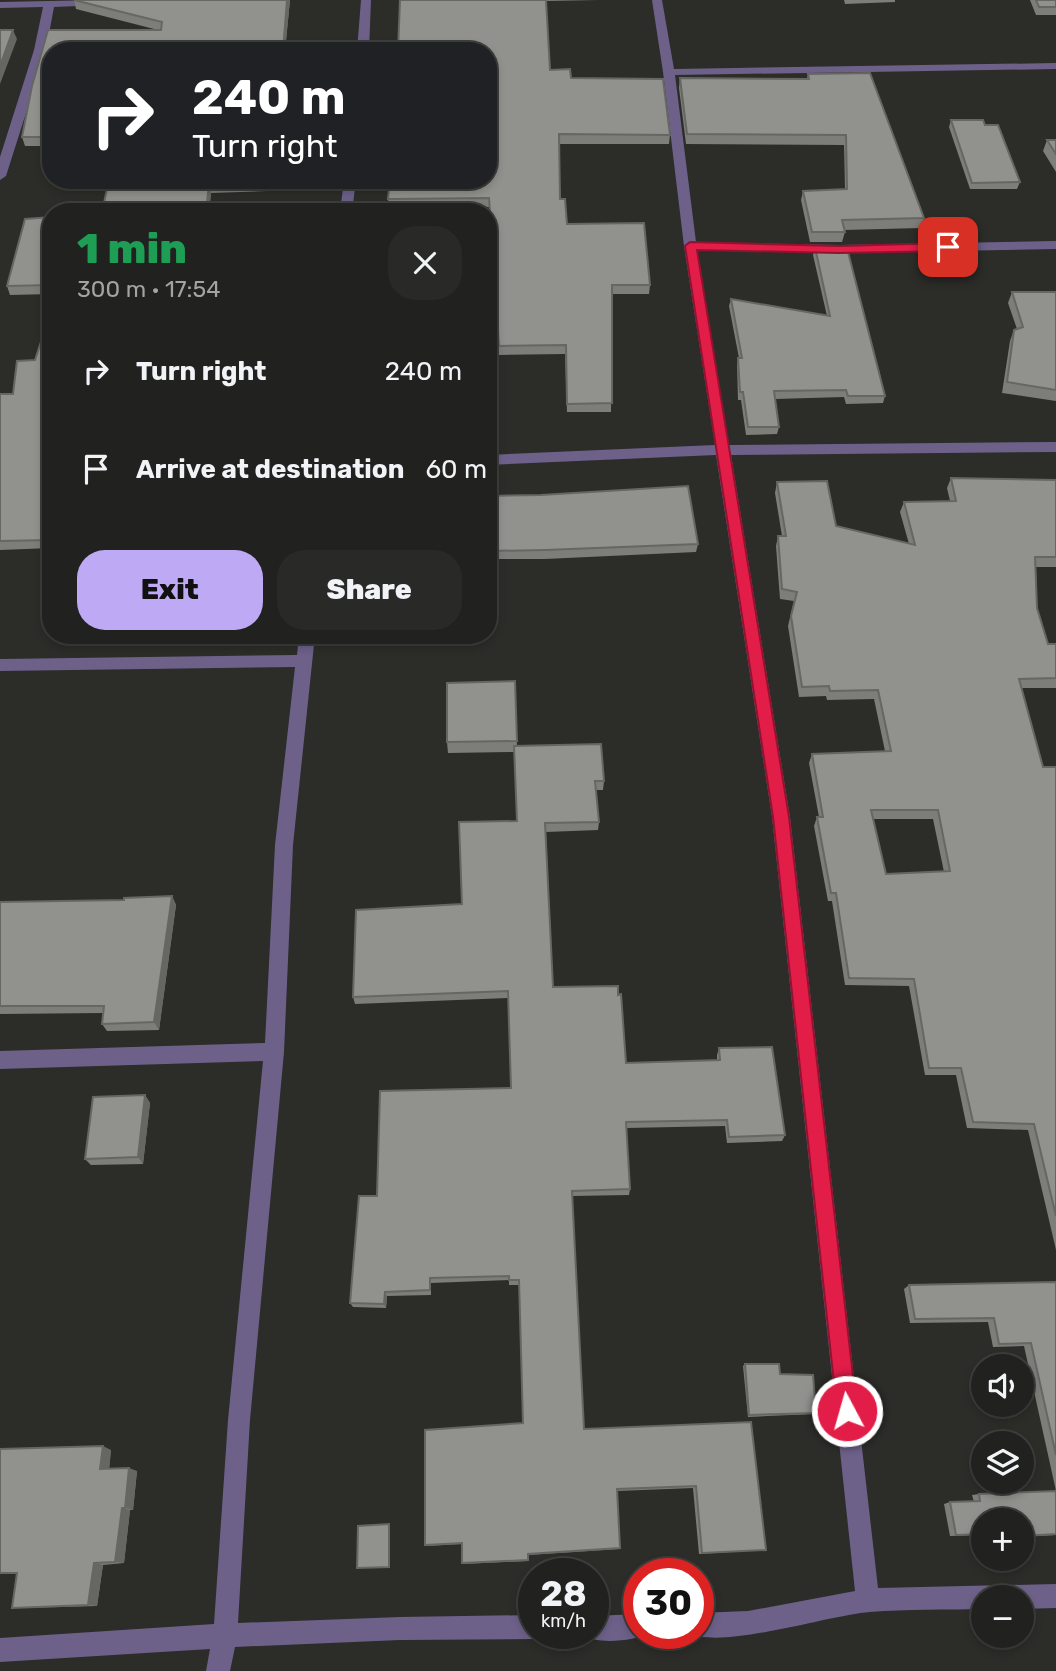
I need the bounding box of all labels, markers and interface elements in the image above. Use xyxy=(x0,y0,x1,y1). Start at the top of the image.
text: 240 m xyxy=(192,68,346,126)
icon: right xyxy=(77,70,168,161)
text: Turn right xyxy=(192,127,337,165)
pin xyxy=(918,217,978,277)
text: 1 min xyxy=(77,224,187,274)
button: close xyxy=(388,226,462,300)
icon: arrive xyxy=(929,228,967,266)
text: 300 m · 17:54 xyxy=(77,275,220,303)
icon: right xyxy=(77,352,115,390)
text: Turn right xyxy=(136,356,266,387)
text: 240 m xyxy=(385,356,462,387)
icon: arrive xyxy=(77,450,115,488)
text: Arrive at destination xyxy=(136,454,404,485)
text: 60 m xyxy=(425,454,487,485)
button: Exit xyxy=(77,550,263,630)
button: Share xyxy=(277,550,462,630)
map controls xyxy=(971,1354,1034,1648)
button: sound xyxy=(971,1354,1034,1417)
position arrow xyxy=(810,1374,884,1448)
button: layers xyxy=(971,1431,1034,1494)
button: + xyxy=(971,1508,1034,1571)
speed limit sign: 30 xyxy=(623,1558,714,1649)
text: 28 xyxy=(540,1573,587,1615)
button: − xyxy=(971,1585,1034,1648)
text: km/h xyxy=(541,1610,586,1632)

